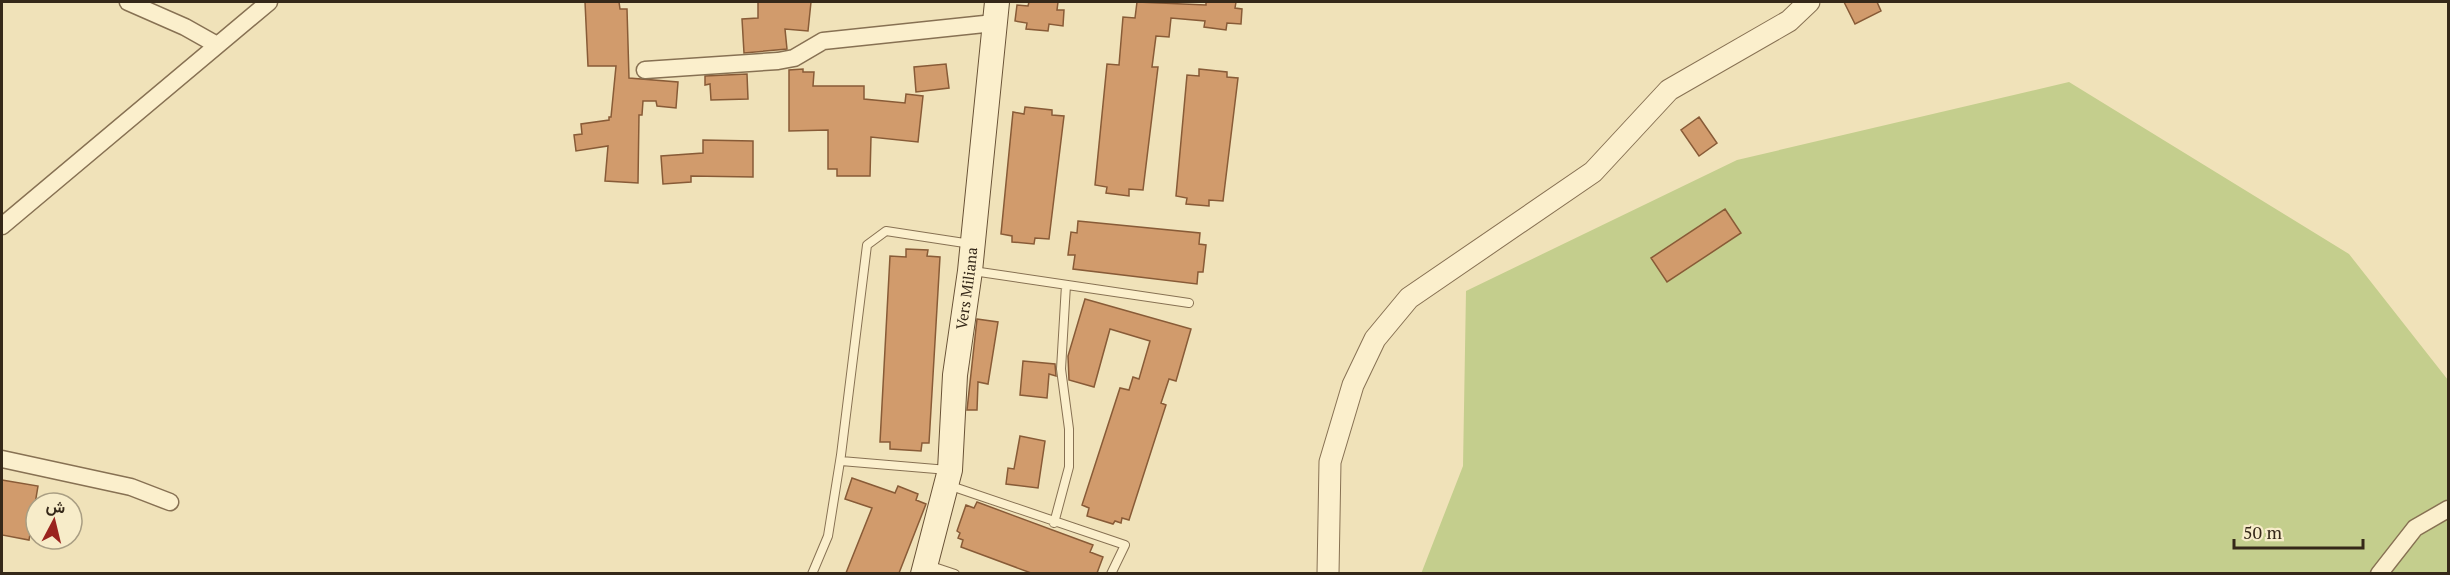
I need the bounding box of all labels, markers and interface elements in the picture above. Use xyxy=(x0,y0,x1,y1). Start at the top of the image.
street label: Vers Miliana xyxy=(951,246,981,331)
north arrow xyxy=(24,491,84,551)
text: ش xyxy=(45,494,67,518)
scale bar xyxy=(2234,512,2363,550)
text: 50 m xyxy=(2243,520,2283,544)

